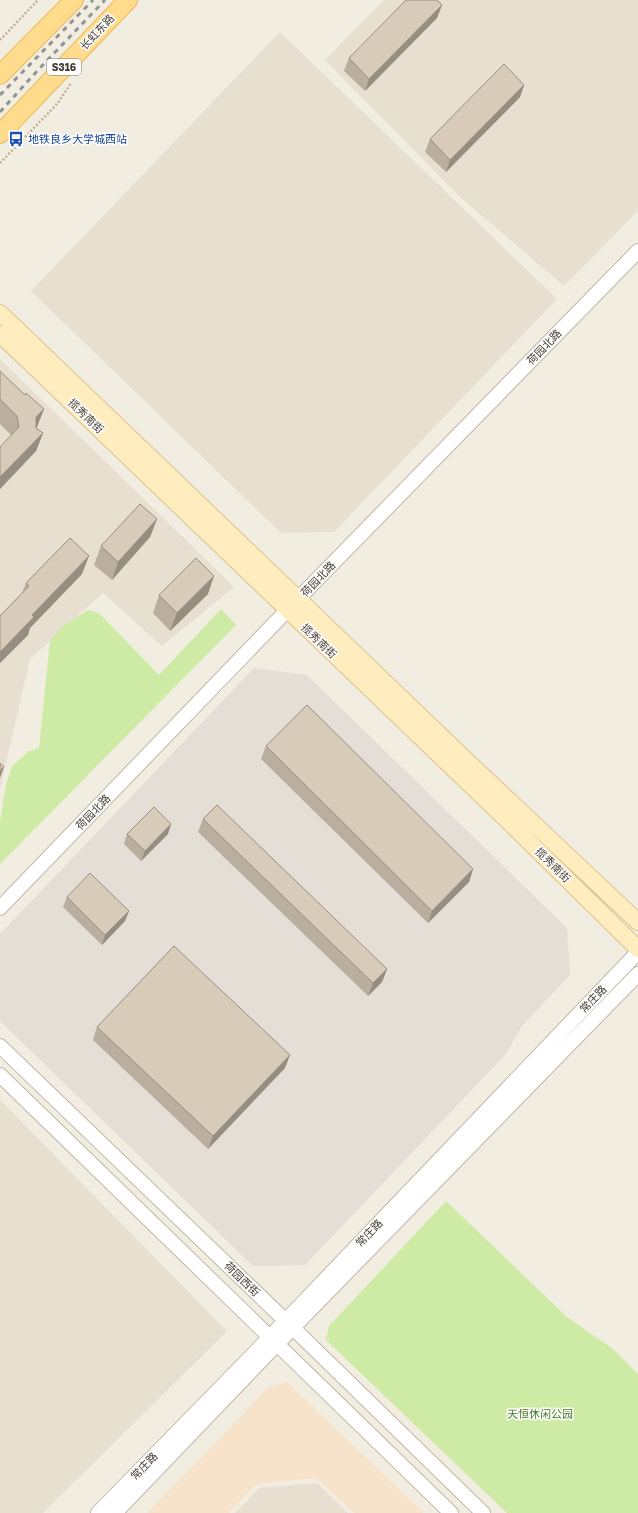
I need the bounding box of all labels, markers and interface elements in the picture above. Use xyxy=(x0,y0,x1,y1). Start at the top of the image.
street label: 长虹东路 xyxy=(77,11,116,52)
road number: S316 xyxy=(47,59,81,75)
bus stop icon: 地铁良乡大学城西站 xyxy=(7,130,25,148)
place label: 地铁良乡大学城西站 xyxy=(28,132,127,145)
street label: 荷园北路 xyxy=(524,326,564,367)
street label: 揽秀南街 xyxy=(66,396,107,436)
street label: 荷园北路 xyxy=(298,558,338,599)
street label: 揽秀南街 xyxy=(299,621,340,661)
street label: 荷园北路 xyxy=(73,791,113,832)
street label: 揽秀南街 xyxy=(533,844,574,885)
street label: 常庄路 xyxy=(577,982,609,1015)
street label: 常庄路 xyxy=(353,1216,385,1249)
street label: 荷园西街 xyxy=(222,1259,263,1299)
park label: 天恒休闲公园 xyxy=(507,1407,573,1420)
street label: 常庄路 xyxy=(128,1449,160,1482)

